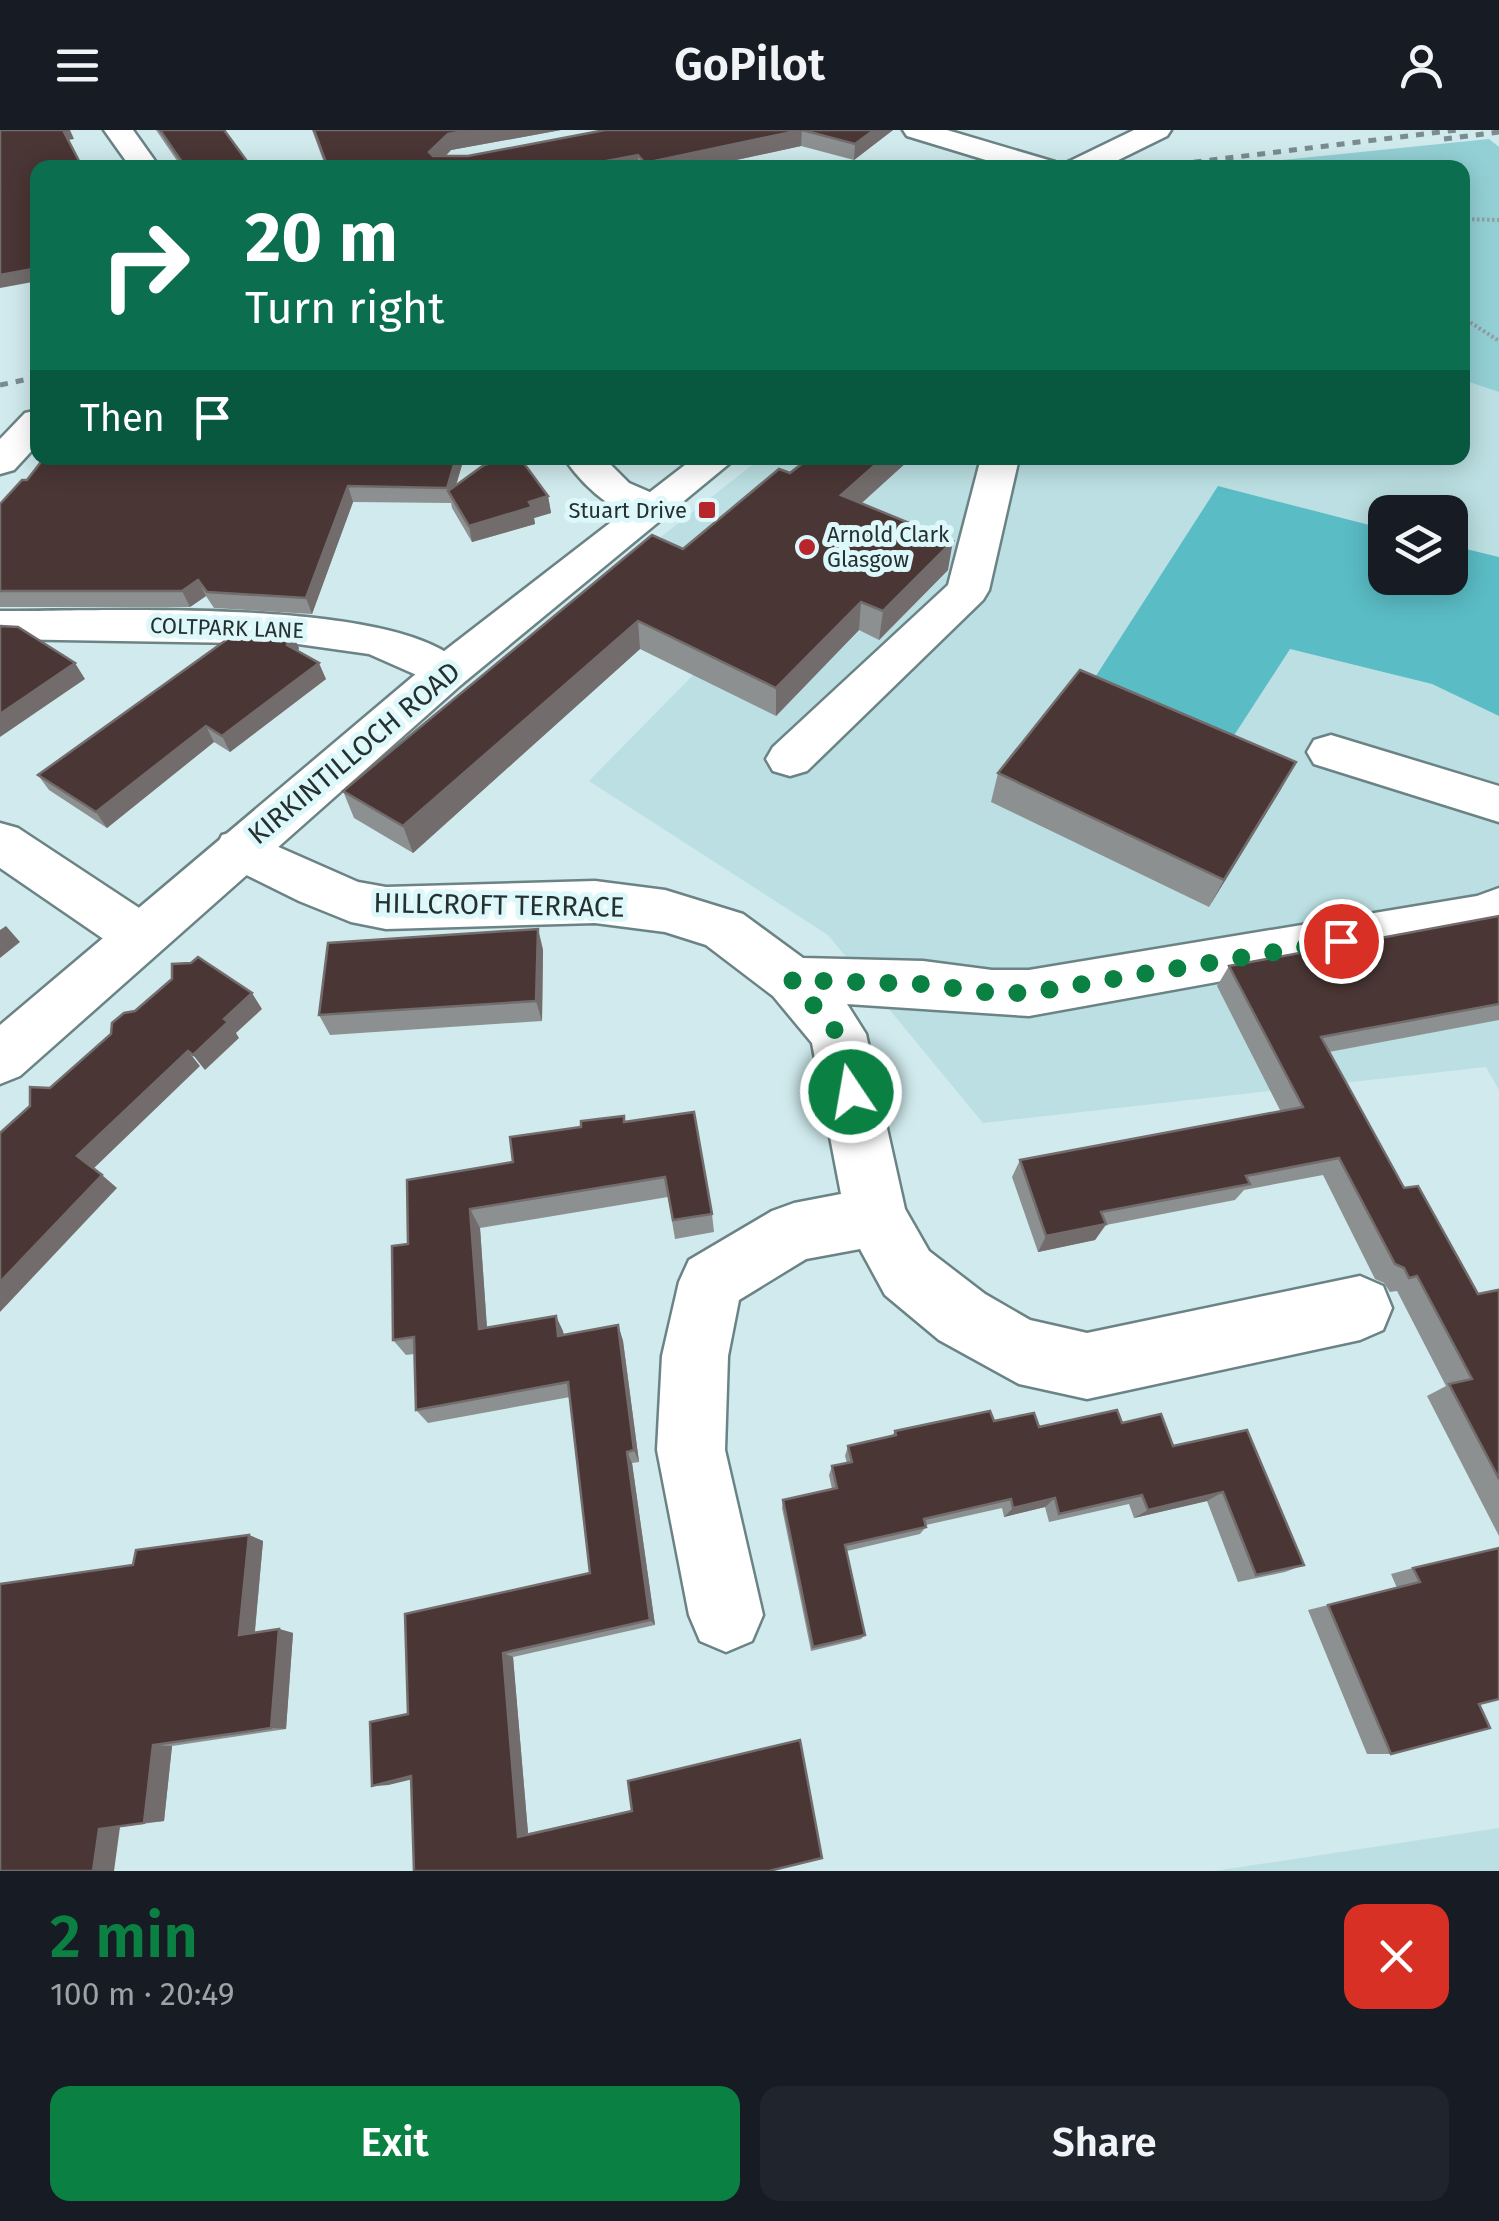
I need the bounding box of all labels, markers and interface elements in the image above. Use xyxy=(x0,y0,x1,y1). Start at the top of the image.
icon: menu xyxy=(50,38,105,93)
text: GoPilot xyxy=(674,38,825,92)
icon: person xyxy=(1394,38,1449,93)
text: 20 m xyxy=(245,196,398,280)
icon: right xyxy=(80,200,210,330)
text: Turn right xyxy=(245,281,444,335)
icon: arrive xyxy=(185,390,240,445)
text: Then xyxy=(80,395,165,441)
map controls xyxy=(1368,495,1468,595)
button: layers xyxy=(1368,495,1468,595)
place label: Stuart Drive xyxy=(568,497,687,524)
marker: Stuart Drive xyxy=(696,499,718,521)
place label: Arnold Clark Glasgow xyxy=(827,521,950,573)
marker: Arnold Clark Glasgow xyxy=(796,536,818,558)
street label: COLTPARK LANE xyxy=(150,612,304,644)
street label: KIRKINTILLOCH ROAD xyxy=(241,655,467,851)
street label: HILLCROFT TERRACE xyxy=(373,886,625,924)
pin xyxy=(1299,899,1384,984)
icon: arrive xyxy=(1314,914,1369,969)
position arrow xyxy=(799,1040,903,1144)
text: 2 min xyxy=(50,1901,198,1973)
button: close xyxy=(1344,1904,1449,2009)
text: 100 m · 20:49 xyxy=(50,1975,235,2013)
button: Exit xyxy=(50,2086,740,2201)
button: Share xyxy=(760,2086,1449,2201)

